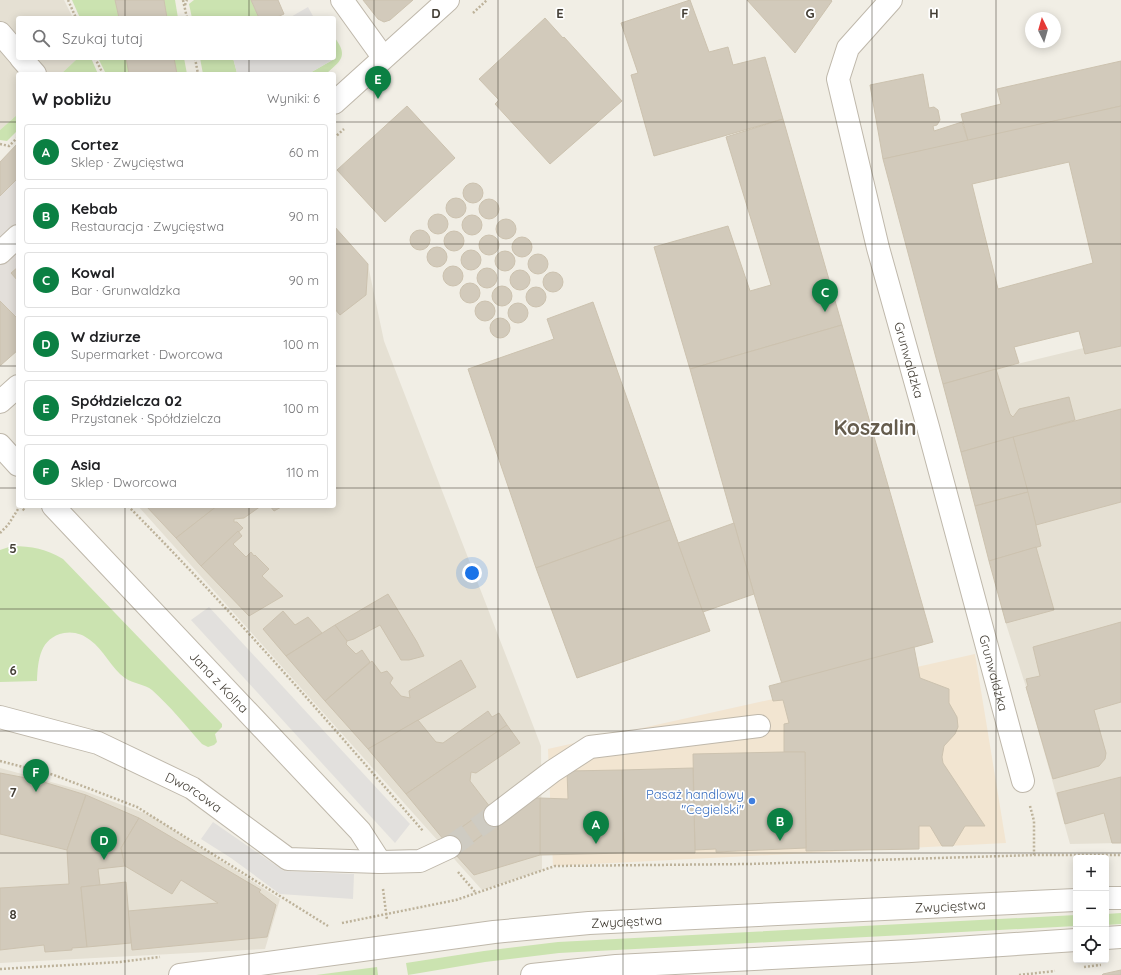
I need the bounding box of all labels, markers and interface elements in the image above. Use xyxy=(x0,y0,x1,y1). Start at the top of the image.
text: D xyxy=(431,5,441,21)
text: E xyxy=(556,5,564,21)
text: F xyxy=(681,5,689,21)
text: G xyxy=(805,5,815,21)
text: H xyxy=(929,5,939,21)
north arrow xyxy=(1025,12,1061,48)
search box xyxy=(16,16,336,60)
icon: search xyxy=(30,27,52,49)
text: Szukaj tutaj xyxy=(62,29,143,48)
pin: E xyxy=(365,66,391,99)
text: W pobliżu xyxy=(32,88,112,109)
text: Wyniki: 6 xyxy=(267,90,320,106)
text: Cortez xyxy=(71,135,118,154)
text: A xyxy=(42,144,50,160)
text: 60 m xyxy=(289,144,319,160)
text: Sklep · Zwycięstwa xyxy=(71,154,184,170)
text: Kebab xyxy=(71,199,118,218)
text: B xyxy=(42,208,50,224)
text: 90 m xyxy=(289,208,319,224)
text: Restauracja · Zwycięstwa xyxy=(71,218,224,234)
text: Kowal xyxy=(71,263,115,282)
text: C xyxy=(42,272,50,288)
text: 90 m xyxy=(289,272,319,288)
pin: C xyxy=(812,279,838,312)
text: Bar · Grunwaldzka xyxy=(71,282,180,298)
street label: Grunwaldzka xyxy=(891,320,928,400)
text: W dziurze xyxy=(71,327,141,346)
text: D xyxy=(41,336,51,352)
text: 100 m xyxy=(283,336,319,352)
text: Supermarket · Dworcowa xyxy=(71,346,223,362)
text: Spółdzielcza 02 xyxy=(71,391,182,410)
text: E xyxy=(42,400,50,416)
text: 100 m xyxy=(283,400,319,416)
text: Przystanek · Spółdzielcza xyxy=(71,410,221,426)
district label: Koszalin xyxy=(833,414,917,440)
text: Asia xyxy=(71,455,101,474)
text: F xyxy=(42,464,50,480)
text: 110 m xyxy=(286,464,319,480)
text: Sklep · Dworcowa xyxy=(71,474,177,490)
text: 5 xyxy=(9,540,17,556)
your location xyxy=(462,563,482,583)
street label: Grunwaldzka xyxy=(976,633,1012,713)
street label: Jana z Kolna xyxy=(186,648,252,716)
text: 6 xyxy=(9,662,17,678)
pin: F xyxy=(23,759,49,792)
street label: Dworcowa xyxy=(163,768,225,815)
text: 7 xyxy=(9,784,17,800)
place label: Pasaż handlowy "Cegielski" xyxy=(646,786,744,817)
marker: Pasaż handlowy "Cegielski" xyxy=(747,796,757,806)
pin: B xyxy=(767,808,793,841)
pin: A xyxy=(583,811,609,844)
pin: D xyxy=(91,827,117,860)
map controls xyxy=(1073,855,1109,963)
button: + xyxy=(1073,855,1109,891)
button: − xyxy=(1073,891,1109,927)
street label: Zwycięstwa xyxy=(914,896,986,916)
text: 8 xyxy=(9,906,17,922)
street label: Zwycięstwa xyxy=(591,912,663,931)
button: locate xyxy=(1073,927,1109,963)

